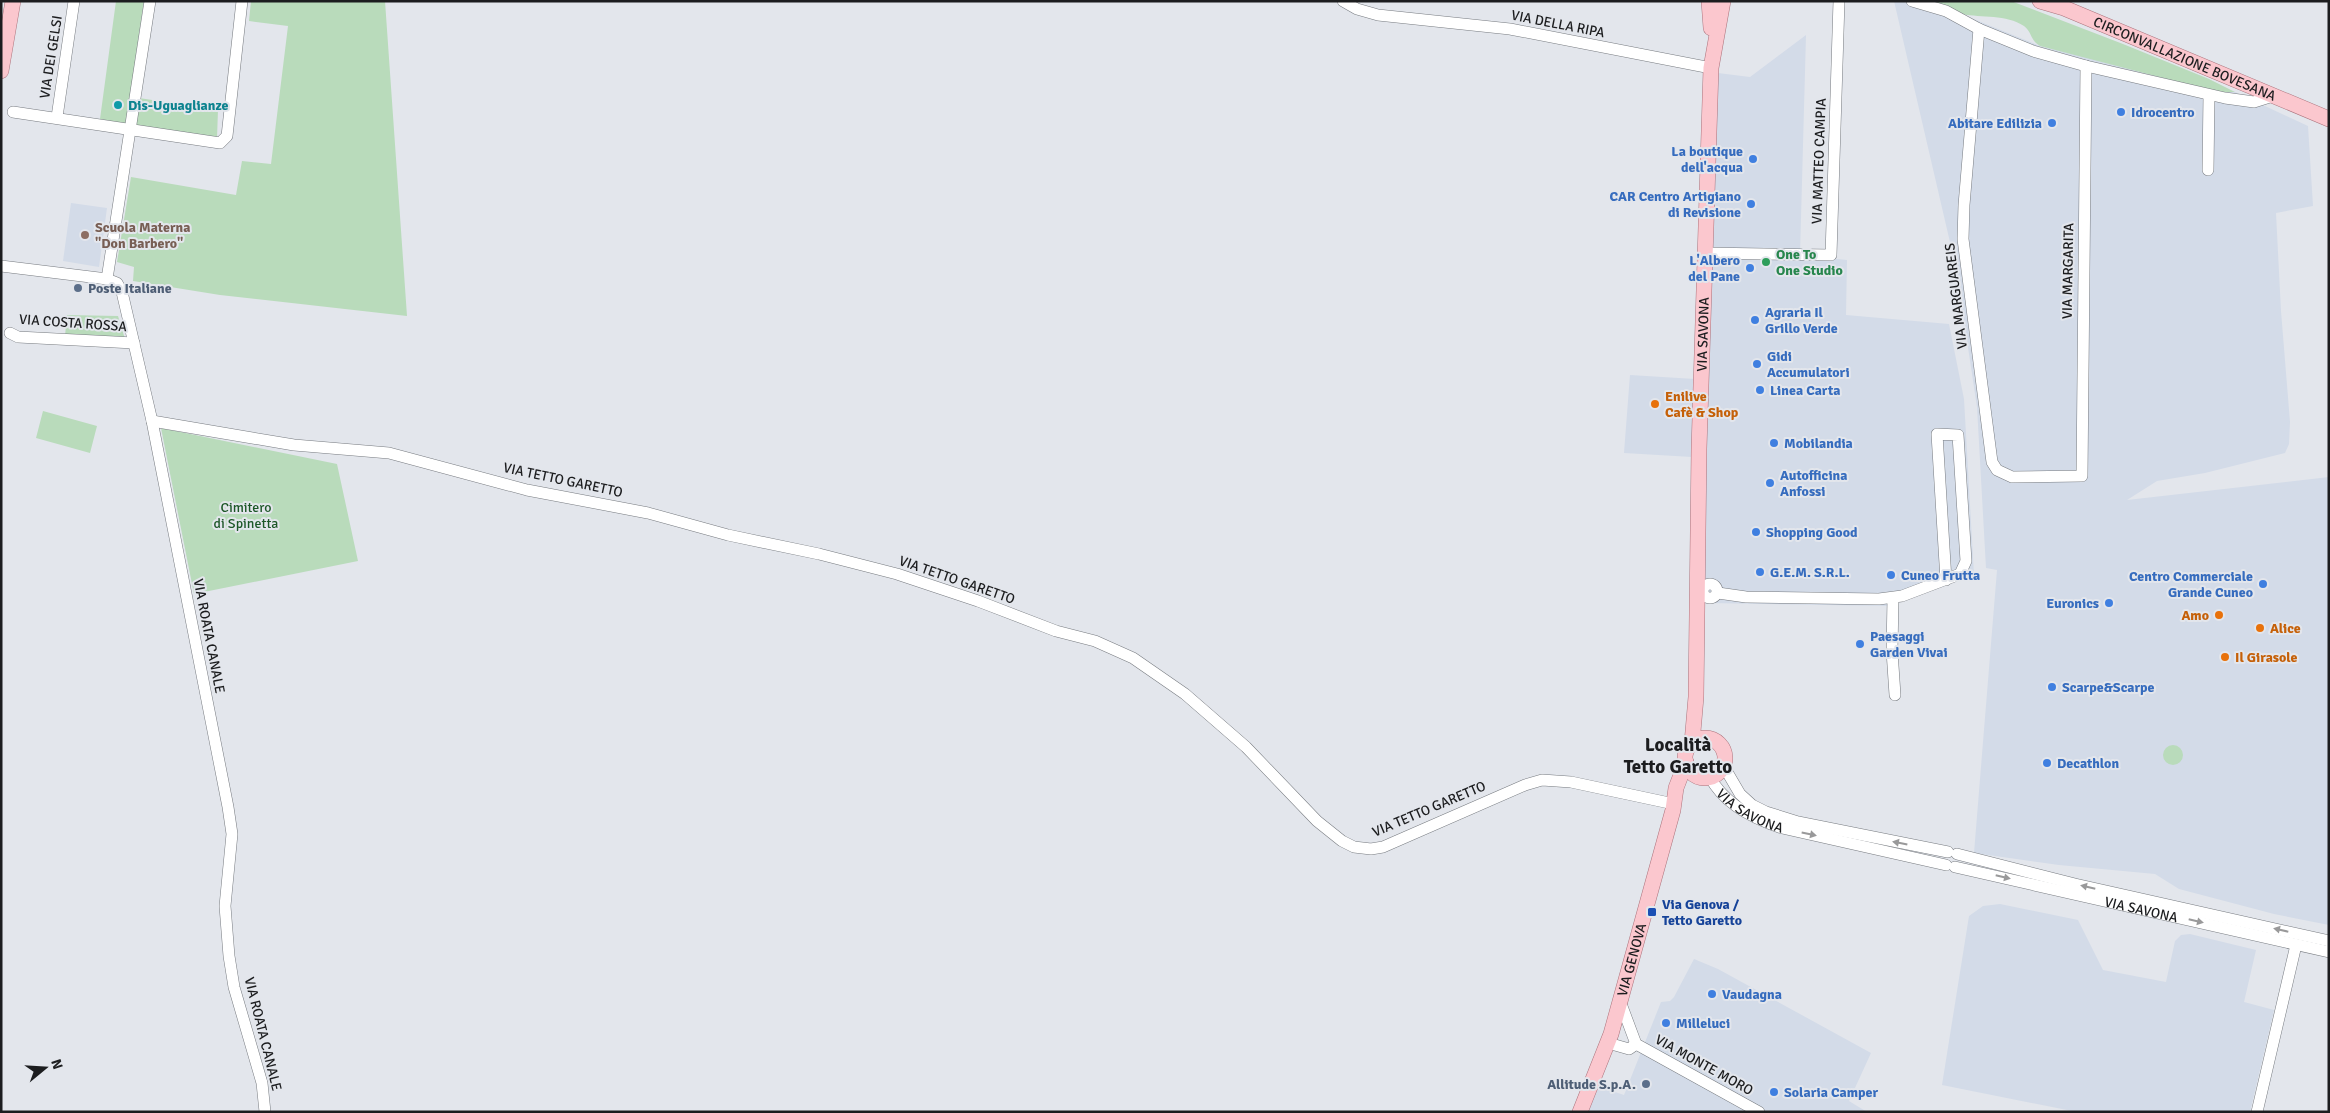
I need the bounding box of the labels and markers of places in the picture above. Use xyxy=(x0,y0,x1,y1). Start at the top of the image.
place label: Dis-Uguaglianze xyxy=(128,97,229,114)
marker: Dis-Uguaglianze xyxy=(112,99,124,111)
place label: Idrocentro xyxy=(2131,104,2195,121)
marker: Idrocentro xyxy=(2115,106,2127,118)
place label: Abitare Edilizia xyxy=(1948,115,2042,132)
marker: Abitare Edilizia xyxy=(2046,117,2058,129)
place label: La boutique dell'acqua xyxy=(1671,143,1743,176)
marker: La boutique dell'acqua xyxy=(1747,153,1759,165)
place label: CAR Centro Artigiano di Revisione xyxy=(1610,188,1741,221)
marker: CAR Centro Artigiano di Revisione xyxy=(1745,198,1757,210)
place label: Scuola Materna "Don Barbero" xyxy=(95,219,190,252)
marker: Scuola Materna "Don Barbero" xyxy=(79,229,91,241)
place label: One To One Studio xyxy=(1776,246,1843,279)
place label: L'Albero del Pane xyxy=(1688,252,1740,285)
marker: One To One Studio xyxy=(1760,256,1772,268)
marker: L'Albero del Pane xyxy=(1744,262,1756,274)
place label: Poste Italiane xyxy=(88,280,172,297)
marker: Poste Italiane xyxy=(72,282,84,294)
place label: Agraria Il Grillo Verde xyxy=(1765,304,1838,337)
marker: Agraria Il Grillo Verde xyxy=(1749,314,1761,326)
place label: Gidi Accumulatori xyxy=(1767,348,1850,381)
marker: Gidi Accumulatori xyxy=(1751,358,1763,370)
place label: Linea Carta xyxy=(1770,382,1840,399)
marker: Linea Carta xyxy=(1754,384,1766,396)
place label: Enilive Cafè & Shop xyxy=(1665,388,1739,421)
marker: Enilive Cafè & Shop xyxy=(1649,398,1661,410)
place label: Mobilandia xyxy=(1784,435,1853,452)
marker: Mobilandia xyxy=(1768,437,1780,449)
place label: Autofficina Anfossi xyxy=(1780,467,1847,500)
marker: Autofficina Anfossi xyxy=(1764,477,1776,489)
place label: Shopping Good xyxy=(1766,524,1858,541)
marker: Shopping Good xyxy=(1750,526,1762,538)
place label: G.E.M. S.R.L. xyxy=(1770,564,1850,581)
marker: G.E.M. S.R.L. xyxy=(1754,566,1766,578)
place label: Cuneo Frutta xyxy=(1901,567,1980,584)
place label: Centro Commerciale Grande Cuneo xyxy=(2129,568,2253,601)
marker: Cuneo Frutta xyxy=(1885,569,1897,581)
marker: Centro Commerciale Grande Cuneo xyxy=(2257,578,2269,590)
place label: Euronics xyxy=(2046,595,2099,612)
marker: Euronics xyxy=(2103,597,2115,609)
place label: Amo xyxy=(2181,607,2209,624)
marker: Amo xyxy=(2213,609,2225,621)
place label: Alice xyxy=(2270,620,2301,637)
marker: Alice xyxy=(2254,622,2266,634)
place label: Paesaggi Garden Vivai xyxy=(1870,628,1948,661)
marker: Paesaggi Garden Vivai xyxy=(1854,638,1866,650)
place label: Il Girasole xyxy=(2235,649,2298,666)
marker: Il Girasole xyxy=(2219,651,2231,663)
place label: Scarpe&Scarpe xyxy=(2062,679,2155,696)
marker: Scarpe&Scarpe xyxy=(2046,681,2058,693)
place label: Decathlon xyxy=(2057,755,2119,772)
marker: Decathlon xyxy=(2041,757,2053,769)
place label: Via Genova / Tetto Garetto xyxy=(1662,896,1742,929)
marker: Via Genova / Tetto Garetto xyxy=(1646,906,1658,918)
place label: Vaudagna xyxy=(1722,986,1782,1003)
marker: Vaudagna xyxy=(1706,988,1718,1000)
place label: Milleluci xyxy=(1676,1015,1730,1032)
marker: Milleluci xyxy=(1660,1017,1672,1029)
place label: Allitude S.p.A. xyxy=(1547,1076,1636,1093)
marker: Allitude S.p.A. xyxy=(1640,1078,1652,1090)
place label: Solaria Camper xyxy=(1784,1084,1878,1101)
marker: Solaria Camper xyxy=(1768,1086,1780,1098)

